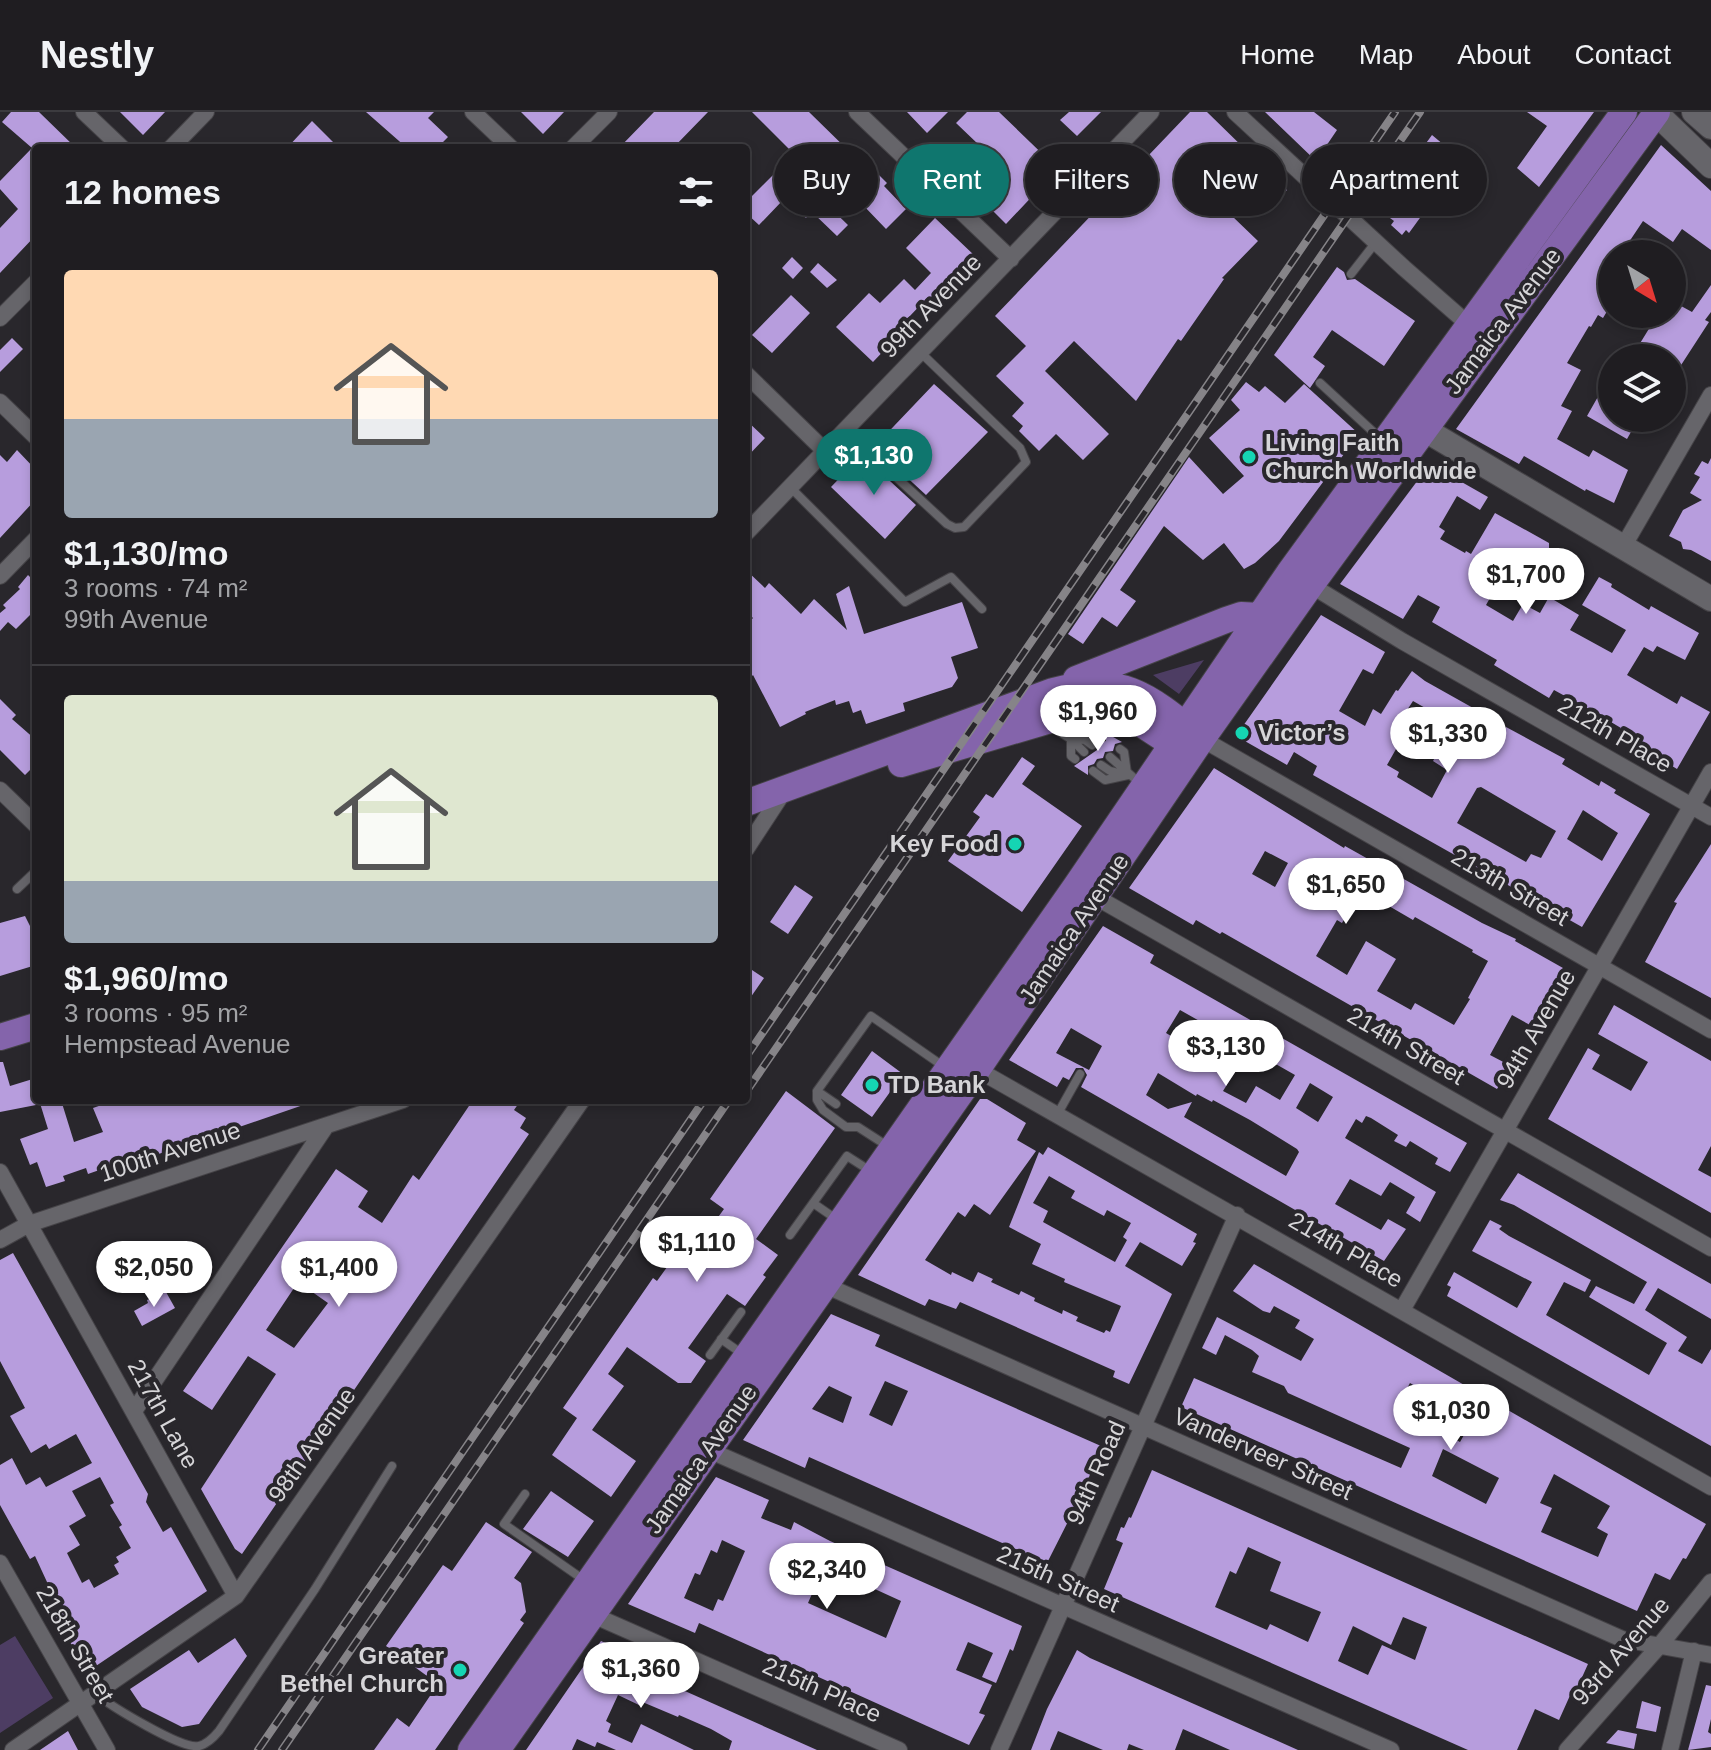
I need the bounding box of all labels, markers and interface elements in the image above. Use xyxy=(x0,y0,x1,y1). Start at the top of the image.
text: Nestly xyxy=(40,34,154,76)
text: Home xyxy=(1240,39,1315,70)
text: Map xyxy=(1359,39,1413,70)
text: About xyxy=(1457,39,1531,70)
text: Contact xyxy=(1575,39,1671,70)
chip: Buy xyxy=(774,144,878,216)
chip: Rent xyxy=(894,144,1009,216)
chip: Filters xyxy=(1025,144,1158,216)
chip: New xyxy=(1174,144,1286,216)
chip: Apartment xyxy=(1302,144,1487,216)
icon: filters xyxy=(674,170,718,214)
text: 12 homes xyxy=(64,173,221,211)
north arrow xyxy=(1598,240,1686,328)
map controls xyxy=(1598,240,1686,432)
street label: Jamaica Avenue xyxy=(1439,242,1566,399)
street label: 99th Avenue xyxy=(875,248,987,363)
icon: home xyxy=(319,322,463,466)
button: layers xyxy=(1598,344,1686,432)
pin: $1,130 xyxy=(809,429,939,497)
place label: Living Faith Church Worldwide xyxy=(1265,429,1477,484)
text: $1,130 xyxy=(834,440,914,470)
marker: Living Faith Church Worldwide xyxy=(1240,448,1258,466)
text: $1,130/mo xyxy=(64,534,228,572)
pin: $1,700 xyxy=(1461,548,1591,616)
text: $1,700 xyxy=(1486,559,1566,589)
text: 3 rooms · 74 m² xyxy=(64,573,248,603)
text: 99th Avenue xyxy=(64,604,208,634)
pin: $1,960 xyxy=(1033,685,1163,753)
street label: 212th Place xyxy=(1554,691,1677,778)
text: $1,960 xyxy=(1058,696,1138,726)
pin: $1,330 xyxy=(1383,707,1513,775)
text: $1,330 xyxy=(1408,718,1488,748)
place label: Victor’s xyxy=(1258,719,1346,746)
marker: Victor’s xyxy=(1233,724,1251,742)
icon: home xyxy=(319,747,463,891)
place label: Key Food xyxy=(890,830,999,857)
marker: Key Food xyxy=(1006,835,1024,853)
street label: 213th Street xyxy=(1447,842,1574,931)
street label: Jamaica Avenue xyxy=(1013,848,1134,1009)
pin: $1,650 xyxy=(1281,858,1411,926)
text: $1,650 xyxy=(1306,869,1386,899)
text: $1,960/mo xyxy=(64,959,228,997)
street label: 94th Avenue xyxy=(1491,964,1581,1093)
text: 3 rooms · 95 m² xyxy=(64,998,248,1028)
street label: 214th Street xyxy=(1343,1001,1470,1090)
pin: $3,130 xyxy=(1161,1020,1291,1088)
text: Hempstead Avenue xyxy=(64,1029,290,1059)
text: $3,130 xyxy=(1186,1031,1266,1061)
place label: TD Bank xyxy=(888,1071,986,1098)
marker: TD Bank xyxy=(863,1076,881,1094)
street label: 100th Avenue xyxy=(96,1116,244,1187)
street label: 214th Place xyxy=(1285,1206,1408,1293)
pin: $1,110 xyxy=(632,1216,762,1284)
text: $1,110 xyxy=(658,1227,736,1257)
pin: $2,050 xyxy=(89,1241,219,1309)
pin: $1,400 xyxy=(274,1241,404,1309)
text: $2,050 xyxy=(114,1252,194,1282)
text: $1,400 xyxy=(299,1252,379,1282)
street label: 217th Lane xyxy=(123,1355,204,1473)
street label: Jamaica Avenue xyxy=(639,1379,762,1538)
street label: 98th Avenue xyxy=(262,1382,361,1507)
pin: $1,030 xyxy=(1386,1384,1516,1452)
text: $1,030 xyxy=(1411,1395,1491,1425)
street label: Vanderveer Street xyxy=(1170,1402,1357,1505)
street label: 94th Road xyxy=(1061,1417,1130,1529)
street label: 215th Street xyxy=(993,1540,1124,1618)
pin: $2,340 xyxy=(762,1543,892,1611)
text: $2,340 xyxy=(787,1554,867,1584)
street label: 218th Street xyxy=(31,1580,120,1707)
street label: 93rd Avenue xyxy=(1566,1591,1675,1710)
place label: Greater Bethel Church xyxy=(280,1642,444,1697)
pin: $1,360 xyxy=(576,1642,706,1710)
street label: 215th Place xyxy=(759,1651,886,1728)
text: $1,360 xyxy=(601,1653,681,1683)
marker: Greater Bethel Church xyxy=(451,1661,469,1679)

